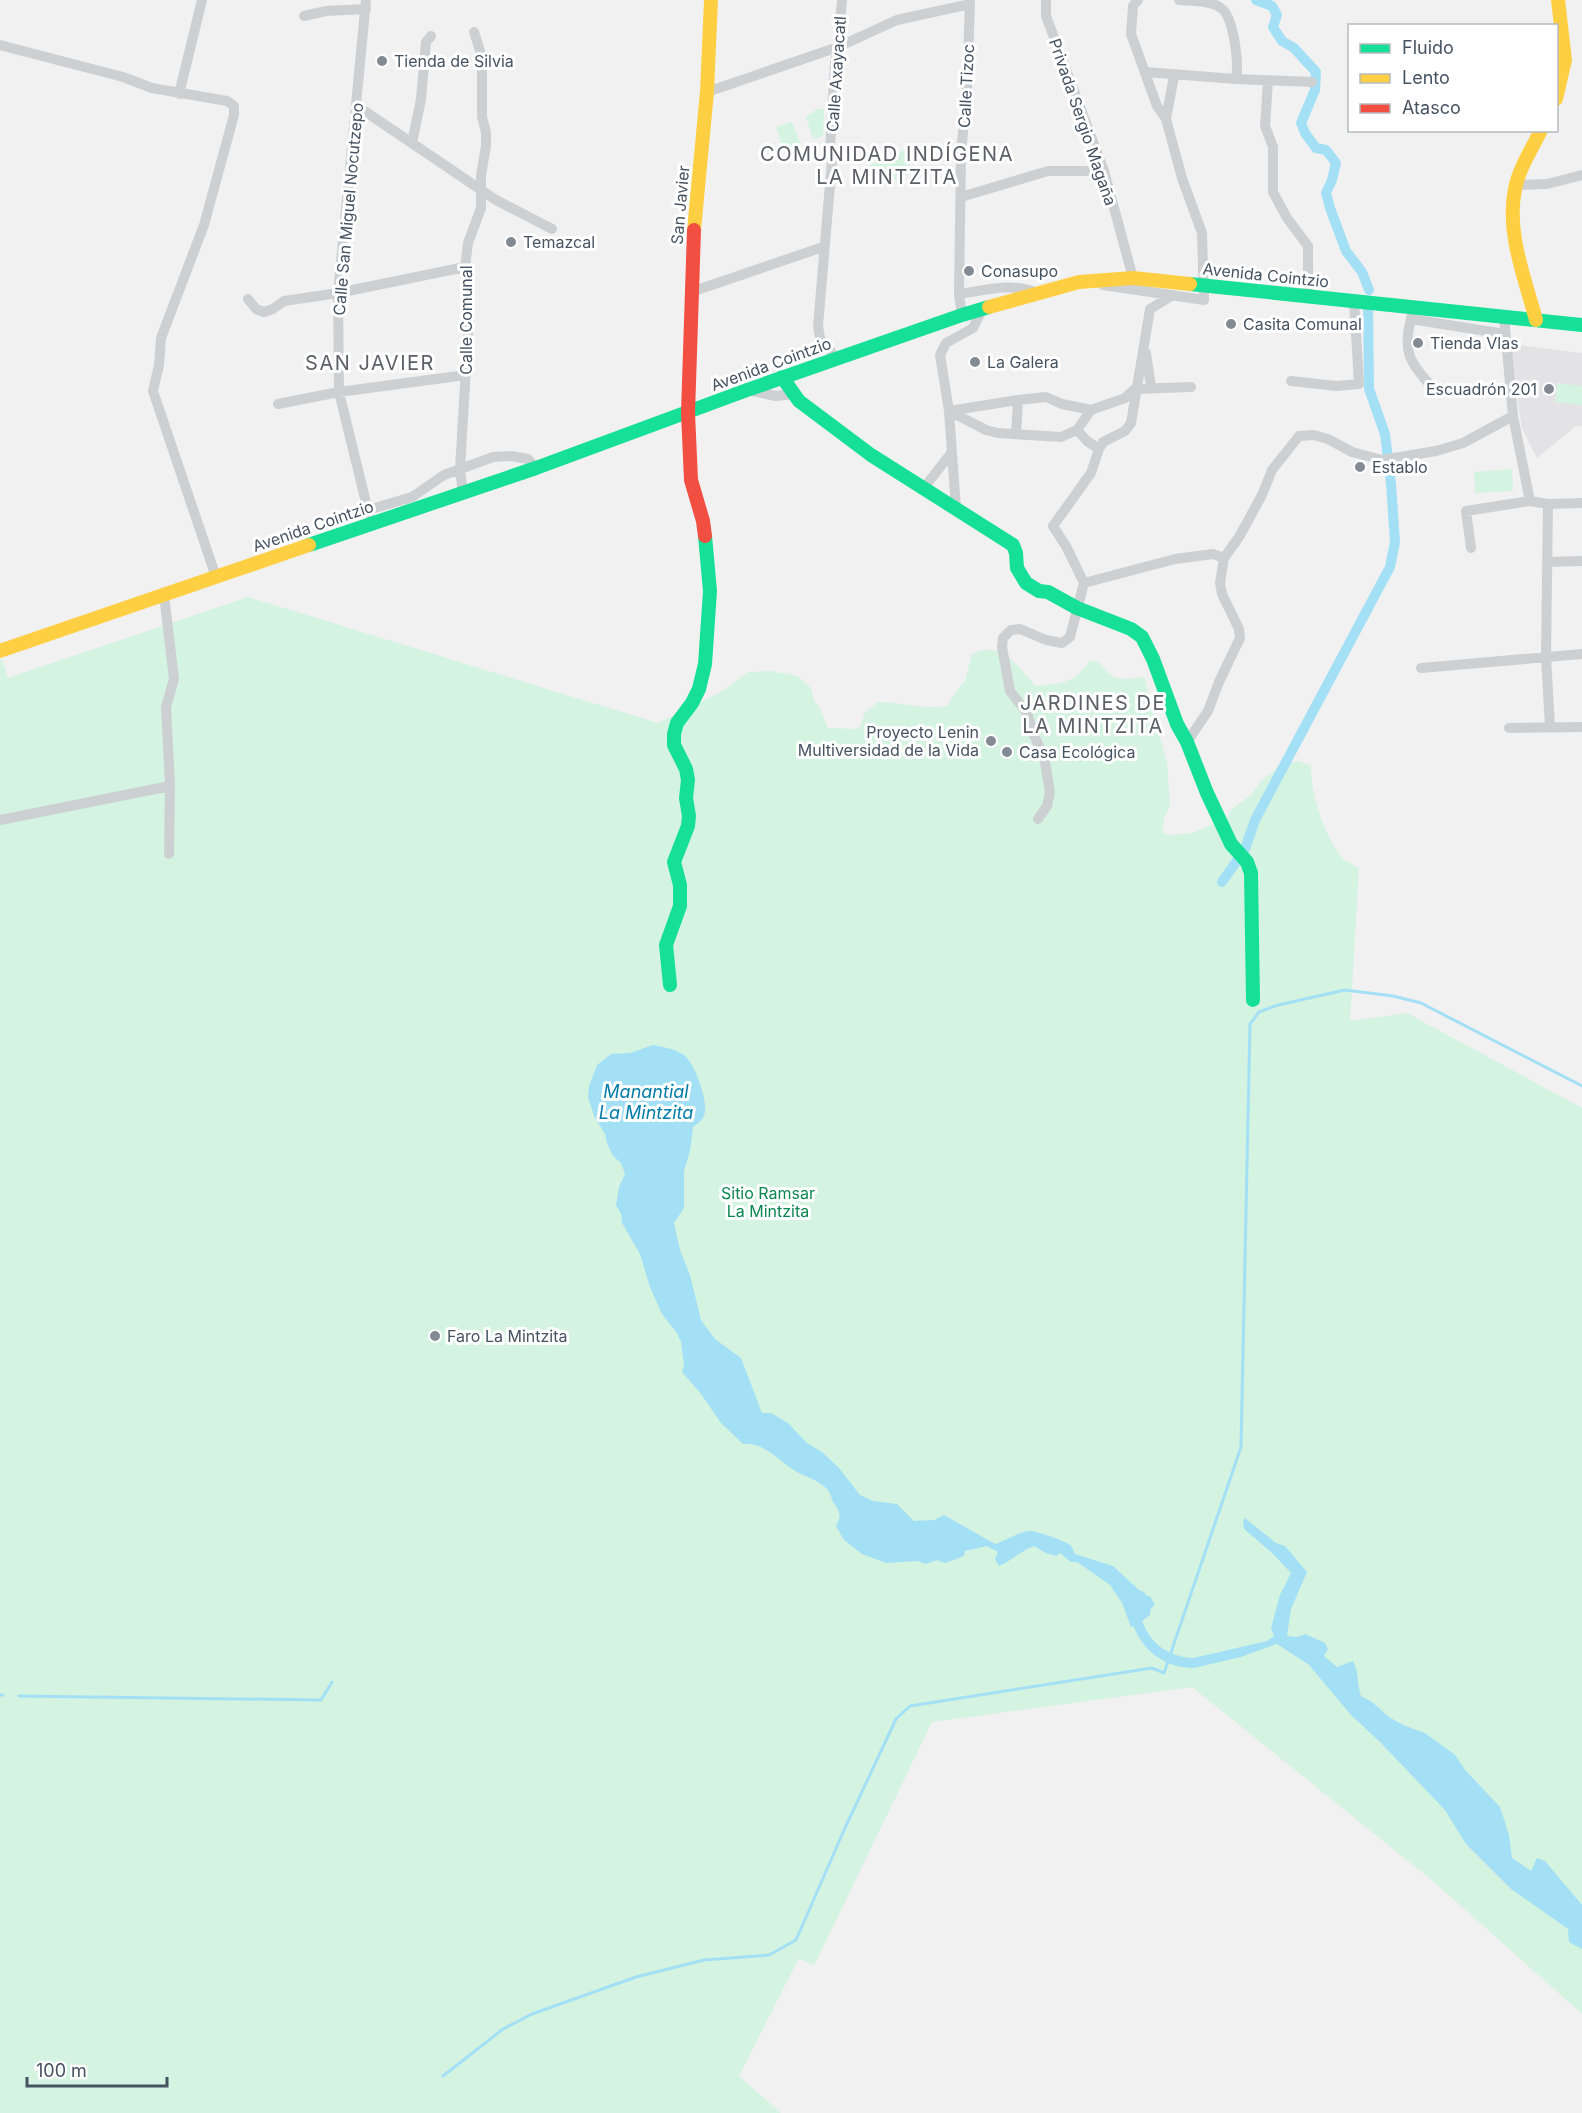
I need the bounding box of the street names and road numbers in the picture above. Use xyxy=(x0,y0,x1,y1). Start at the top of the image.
street label: Calle Axayacatl xyxy=(822,15,850,133)
street label: Privada Sergio Magaña xyxy=(1045,36,1121,208)
street label: Calle Tizoc xyxy=(954,44,978,128)
street label: Calle San Miguel Nocutzepo xyxy=(329,102,367,316)
street label: San Javier xyxy=(667,165,693,245)
street label: Avenida Cointzio xyxy=(1202,258,1330,292)
street label: Calle Comunal xyxy=(456,265,476,375)
street label: Avenida Cointzio xyxy=(708,333,834,395)
street label: Avenida Cointzio xyxy=(250,496,376,556)

